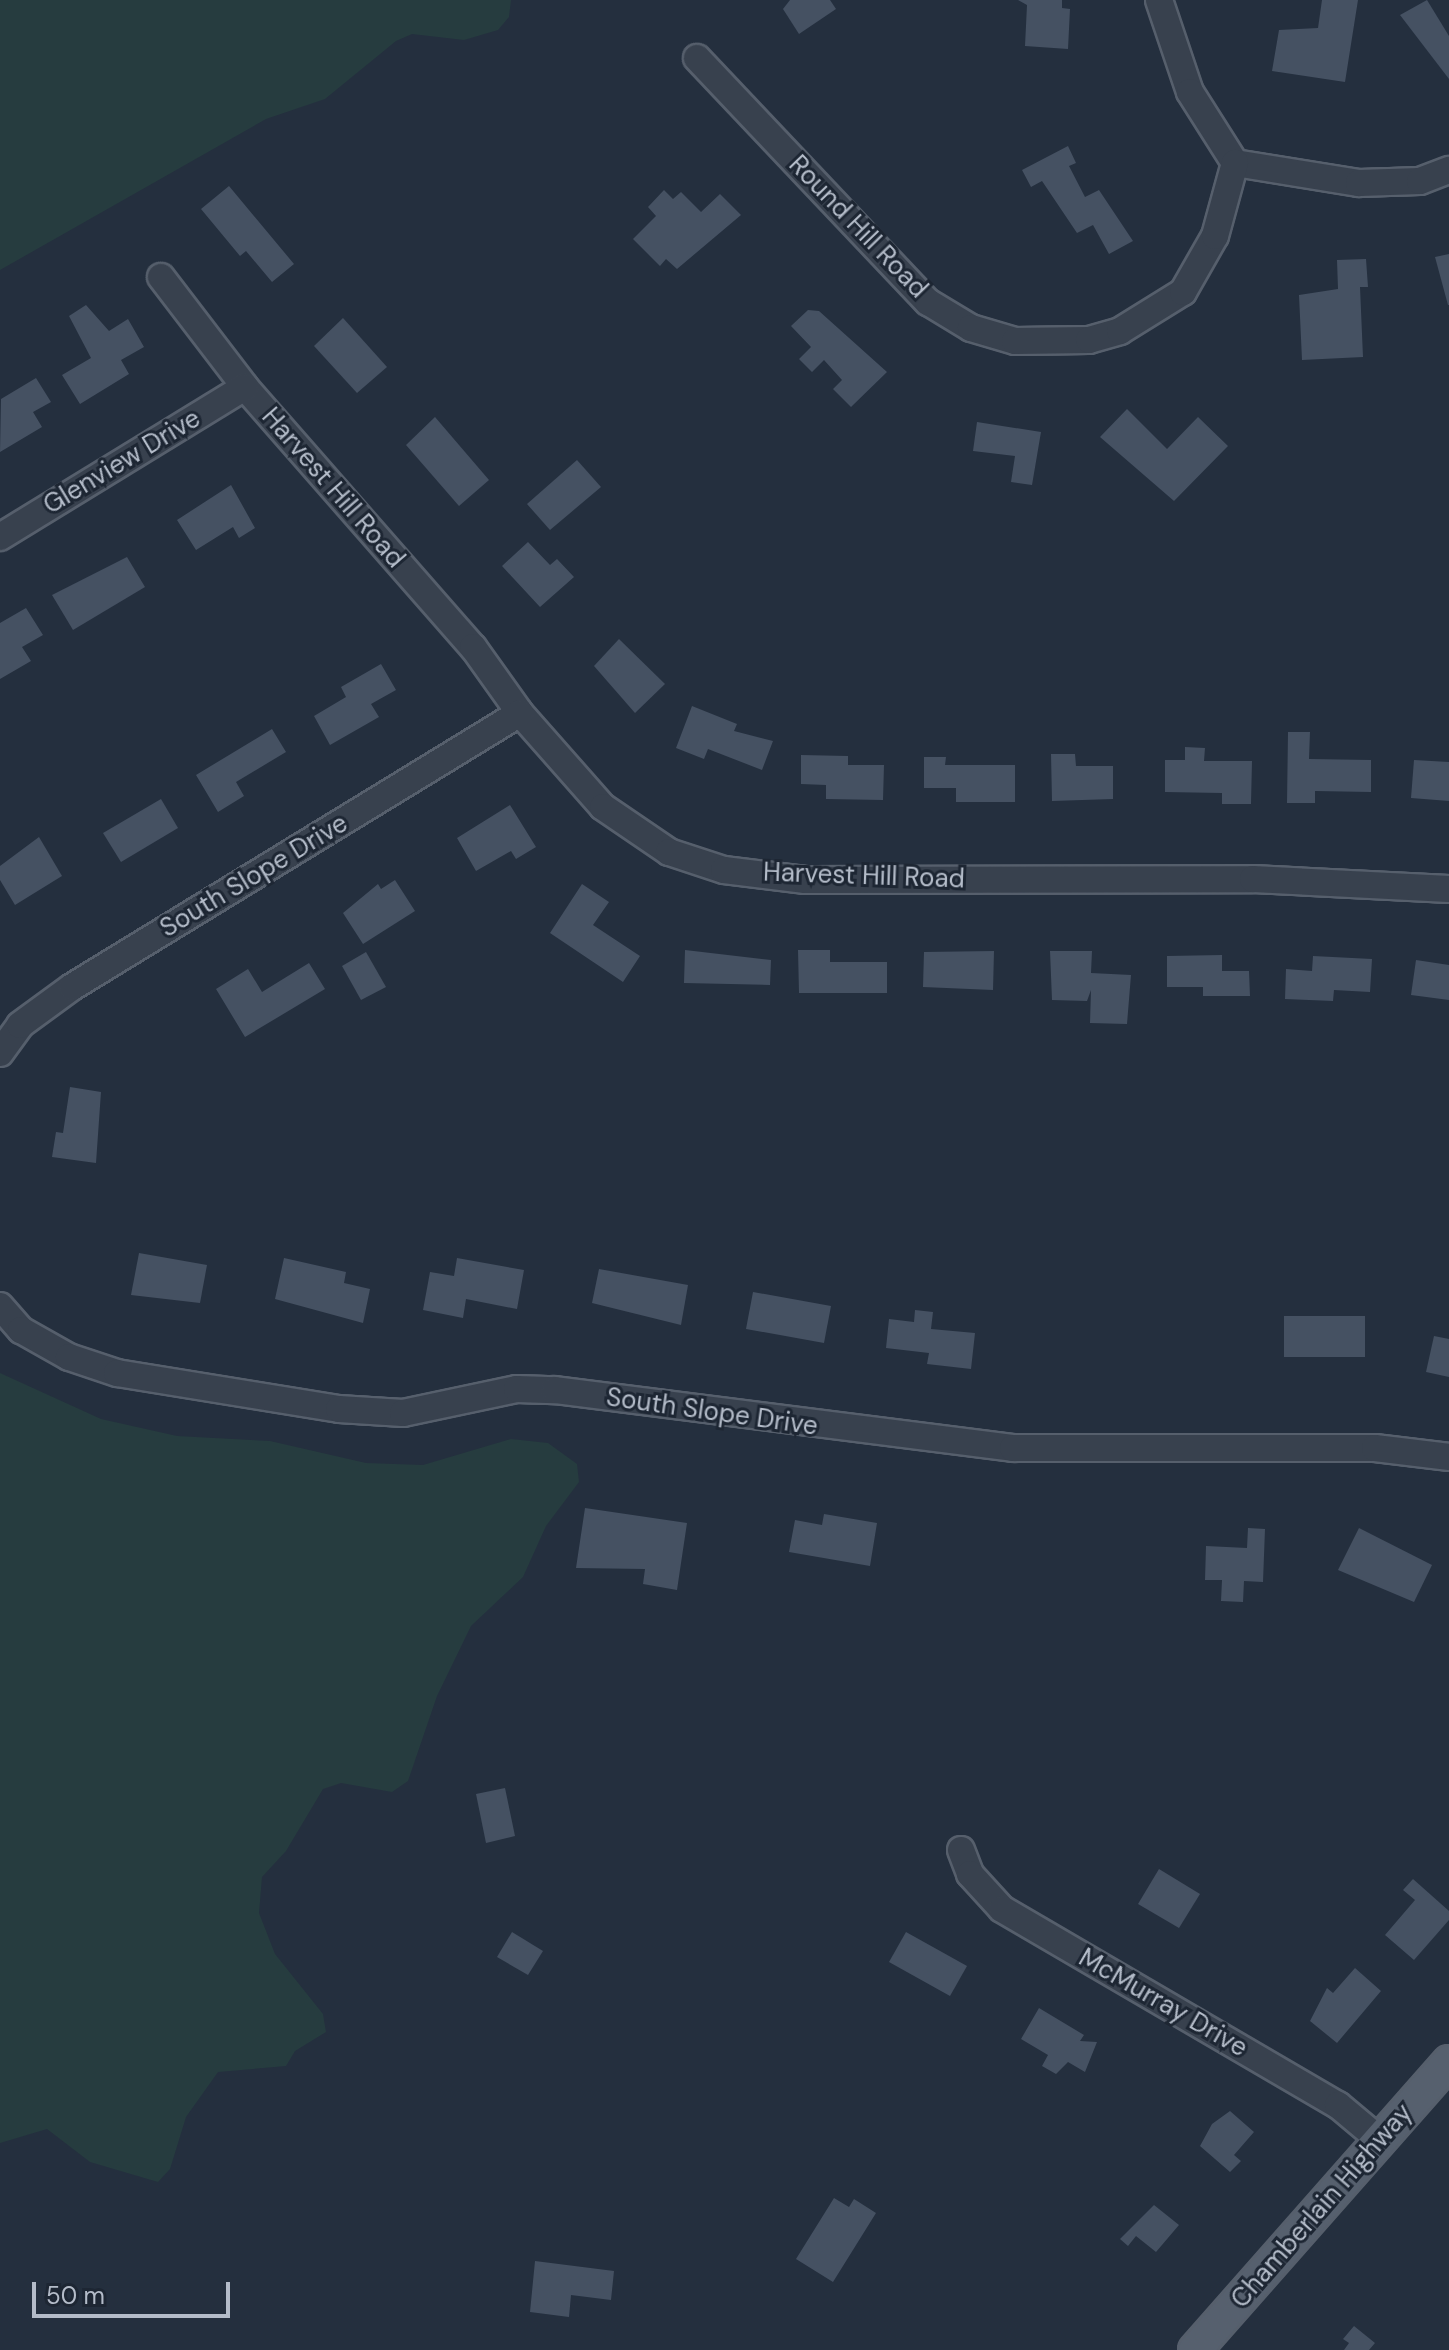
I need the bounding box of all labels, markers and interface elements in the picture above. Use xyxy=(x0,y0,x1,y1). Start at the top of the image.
street label: Round Hill Road xyxy=(782,149,934,305)
street label: Harvest Hill Road xyxy=(255,402,411,574)
street label: Glenview Drive xyxy=(38,403,206,521)
street label: South Slope Drive xyxy=(155,808,353,944)
street label: Harvest Hill Road xyxy=(763,857,965,895)
street label: South Slope Drive xyxy=(604,1382,820,1442)
street label: McMurray Drive xyxy=(1073,1942,1253,2064)
street label: Chamberlain Highway xyxy=(1225,2097,1419,2315)
scale bar xyxy=(36,2266,234,2316)
text: 50 m xyxy=(46,2280,105,2311)

